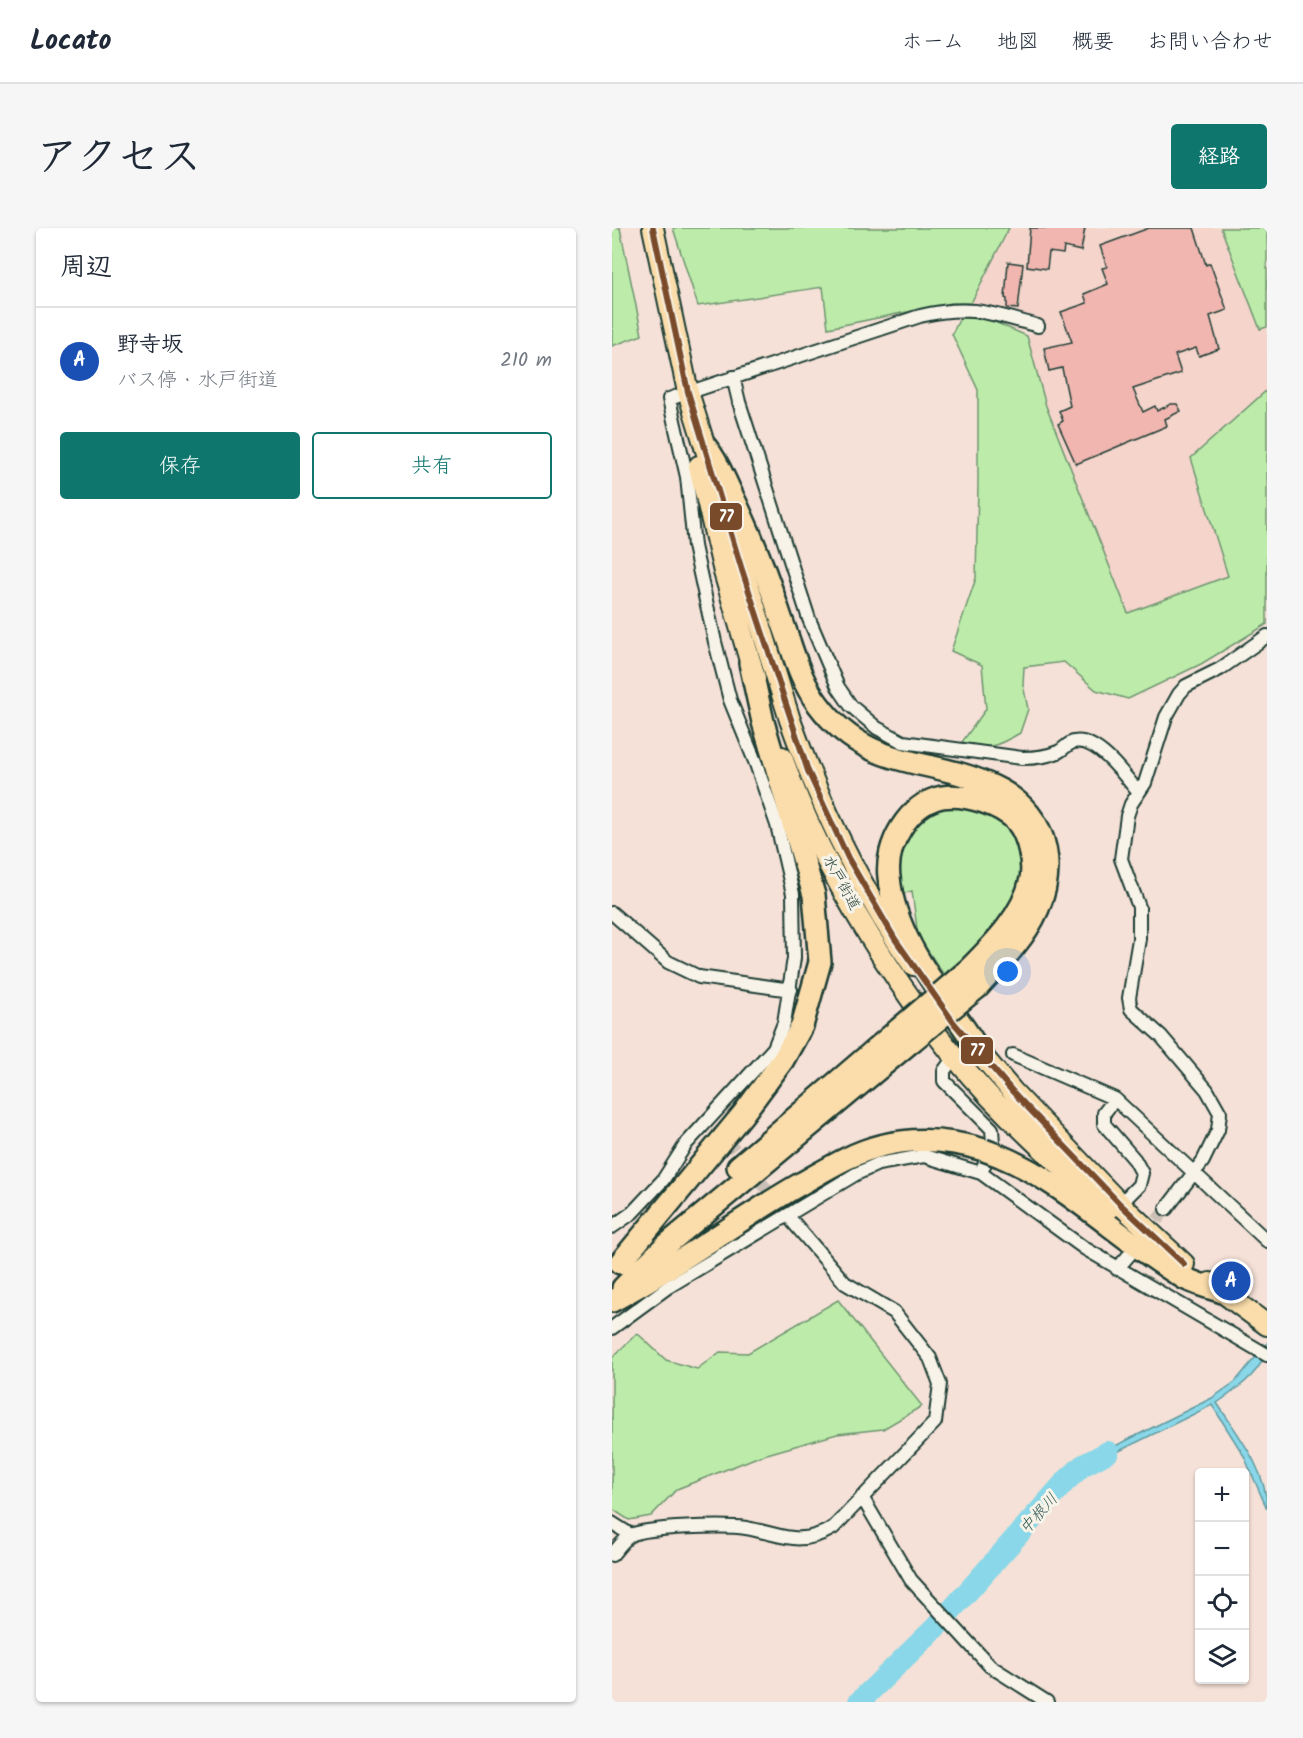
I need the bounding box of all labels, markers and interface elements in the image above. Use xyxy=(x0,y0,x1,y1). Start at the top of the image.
text: Locato xyxy=(30,19,111,64)
text: ホーム xyxy=(902,26,964,59)
text: 地図 xyxy=(997,26,1039,59)
text: 概要 xyxy=(1072,26,1114,59)
text: お問い合わせ xyxy=(1147,26,1273,59)
button: 経路 xyxy=(1171,124,1267,189)
text: アクセス xyxy=(36,125,201,192)
text: 周辺 xyxy=(60,247,112,289)
text: 野寺坂 xyxy=(117,328,183,363)
text: A xyxy=(73,345,86,377)
text: 210 m xyxy=(500,345,552,377)
text: バス停 · 水戸街道 xyxy=(117,365,278,397)
button: 保存 xyxy=(60,432,300,499)
button: 共有 xyxy=(312,432,552,499)
line badge: 77 xyxy=(709,502,743,531)
text: 77 xyxy=(718,505,734,530)
street label: 水戸街道 xyxy=(816,851,866,915)
your location xyxy=(993,957,1022,986)
line badge: 77 xyxy=(960,1036,994,1065)
text: 77 xyxy=(969,1039,985,1064)
pin: A xyxy=(1212,1258,1250,1304)
map controls xyxy=(1195,1468,1249,1684)
button: + xyxy=(1195,1468,1249,1522)
water label: 中根川 xyxy=(1014,1488,1064,1540)
button: − xyxy=(1195,1522,1249,1576)
button: locate xyxy=(1195,1576,1249,1630)
button: layers xyxy=(1195,1630,1249,1684)

